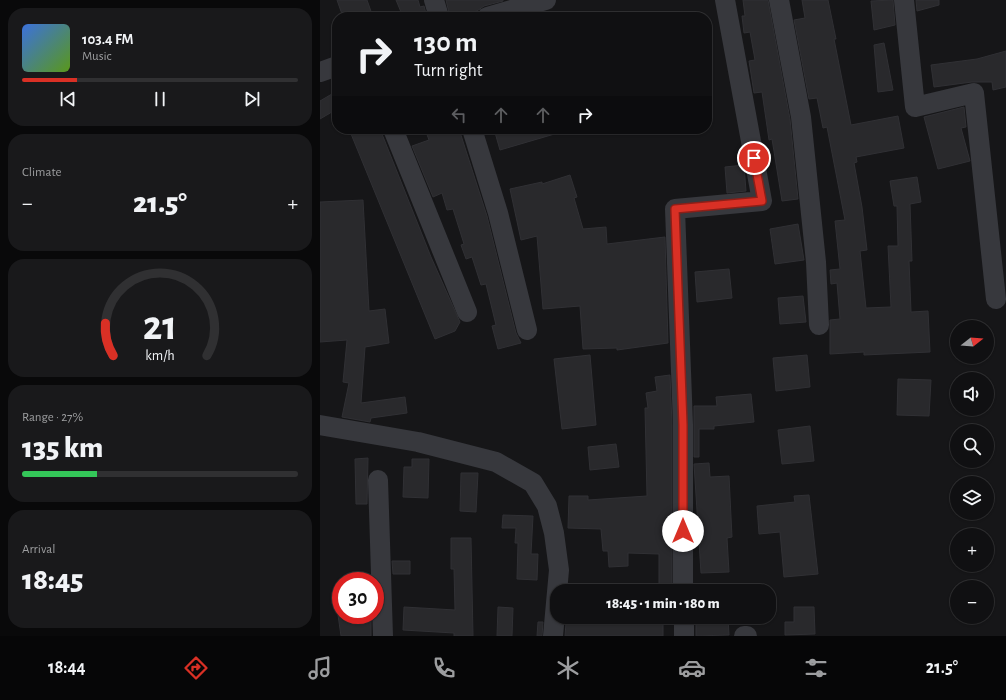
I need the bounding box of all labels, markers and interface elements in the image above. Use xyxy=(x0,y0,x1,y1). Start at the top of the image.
icon: right xyxy=(348,28,400,80)
text: 130 m xyxy=(414,29,478,57)
text: 103.4 FM xyxy=(82,32,134,47)
text: Music xyxy=(82,50,112,63)
text: Turn right xyxy=(414,62,483,80)
icon: previous xyxy=(57,88,79,110)
icon: pause xyxy=(149,88,171,110)
icon: next xyxy=(241,88,263,110)
icon: left xyxy=(448,104,470,126)
icon: ahead xyxy=(490,104,512,126)
icon: ahead xyxy=(532,104,554,126)
icon: right xyxy=(574,104,596,126)
pin xyxy=(737,141,771,175)
icon: arrive xyxy=(743,147,765,169)
text: Climate xyxy=(22,166,61,179)
text: 21.5° xyxy=(133,188,187,218)
text: − xyxy=(22,192,33,214)
text: + xyxy=(287,192,298,214)
text: 21 xyxy=(143,306,177,347)
north arrow xyxy=(950,320,994,364)
map controls xyxy=(950,320,994,624)
text: km/h xyxy=(145,349,175,363)
button: sound xyxy=(950,372,994,416)
text: Range · 27% xyxy=(22,411,83,424)
button: search xyxy=(950,424,994,468)
text: 135 km xyxy=(22,433,103,463)
button: layers xyxy=(950,476,994,520)
position arrow xyxy=(662,510,704,552)
button: + xyxy=(950,528,994,572)
text: Arrival xyxy=(22,543,55,556)
text: 18:45 xyxy=(22,565,84,595)
speed limit sign: 30 xyxy=(332,572,384,624)
button: − xyxy=(950,580,994,624)
text: 18:45 · 1 min · 180 m xyxy=(606,596,720,611)
icon: directions xyxy=(182,654,210,682)
icon: music xyxy=(306,654,334,682)
icon: phone xyxy=(430,654,458,682)
icon: climate xyxy=(554,654,582,682)
icon: car xyxy=(678,654,706,682)
icon: filters xyxy=(802,654,830,682)
text: 18:44 xyxy=(48,659,86,677)
text: 21.5° xyxy=(926,659,958,677)

